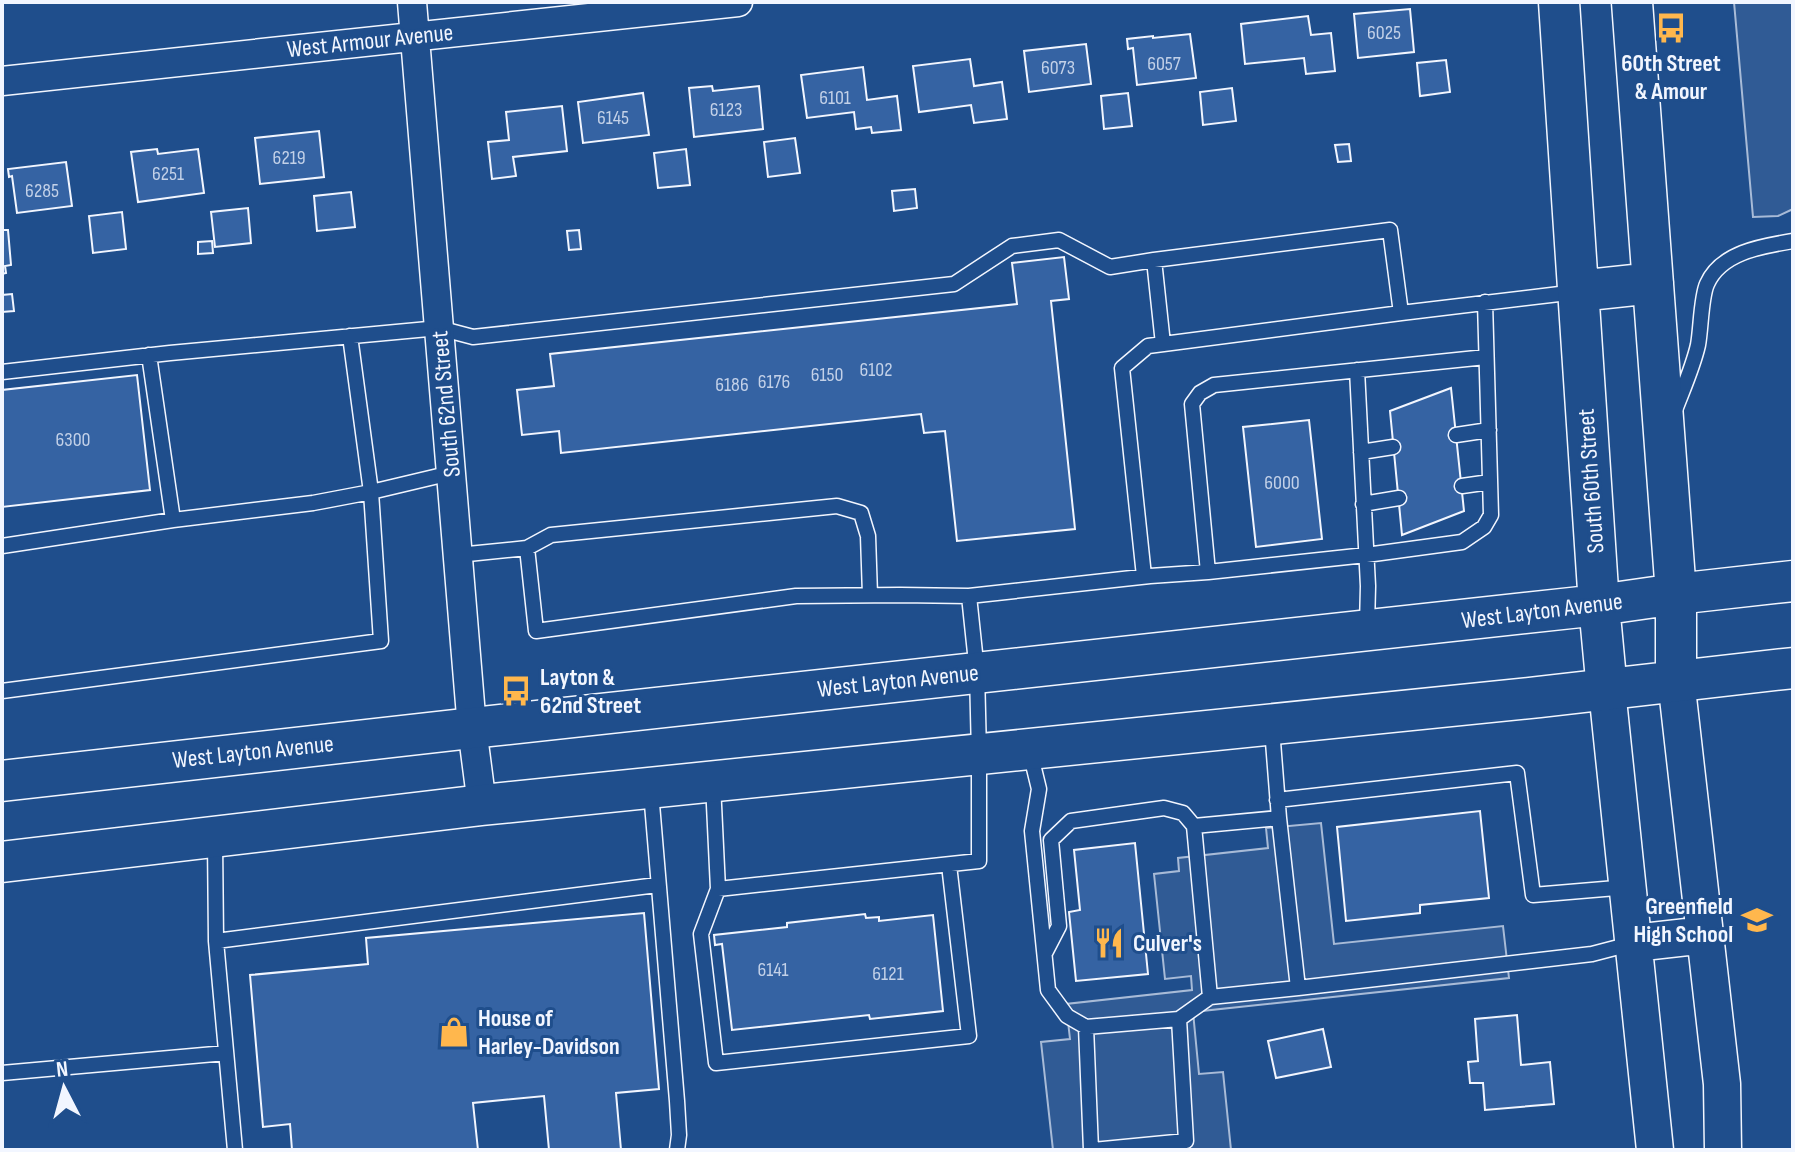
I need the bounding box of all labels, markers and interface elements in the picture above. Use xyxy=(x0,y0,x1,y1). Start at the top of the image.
bus stop icon: 60th Street & Amour xyxy=(1654,11,1688,45)
street label: West Armour Avenue xyxy=(285,18,455,64)
house number: 6025 xyxy=(1367,21,1401,45)
place label: 60th Street & Amour xyxy=(1621,49,1721,106)
house number: 6057 xyxy=(1147,52,1181,76)
house number: 6073 xyxy=(1041,56,1075,80)
house number: 6101 xyxy=(819,86,851,110)
house number: 6123 xyxy=(710,98,742,122)
house number: 6145 xyxy=(597,106,629,130)
house number: 6219 xyxy=(272,146,306,170)
house number: 6251 xyxy=(152,162,184,186)
house number: 6285 xyxy=(25,179,59,203)
street label: South 62nd Street xyxy=(425,330,467,478)
house number: 6102 xyxy=(860,358,892,382)
house number: 6150 xyxy=(811,363,843,387)
house number: 6176 xyxy=(758,370,790,394)
house number: 6186 xyxy=(715,373,749,397)
street label: South 60th Street xyxy=(1571,408,1611,554)
house number: 6300 xyxy=(56,428,90,452)
house number: 6000 xyxy=(1264,471,1300,495)
street label: West Layton Avenue xyxy=(1460,587,1624,635)
street label: West Layton Avenue xyxy=(816,658,980,704)
place label: Layton & 62nd Street xyxy=(540,663,641,720)
bus stop icon: Layton & 62nd Street xyxy=(499,674,533,708)
street label: West Layton Avenue xyxy=(171,729,335,775)
place label: Greenfield High School xyxy=(1633,892,1733,949)
school or university icon: Greenfield High School xyxy=(1740,903,1774,937)
restaurant icon: Culver's xyxy=(1092,926,1126,960)
place label: Culver's xyxy=(1133,929,1202,958)
house number: 6141 xyxy=(757,958,789,982)
house number: 6121 xyxy=(872,962,904,986)
place label: House of Harley-Davidson xyxy=(478,1004,620,1061)
shop icon: House of Harley-Davidson xyxy=(437,1015,471,1049)
north arrow xyxy=(24,1048,104,1128)
text: N xyxy=(55,1056,69,1084)

